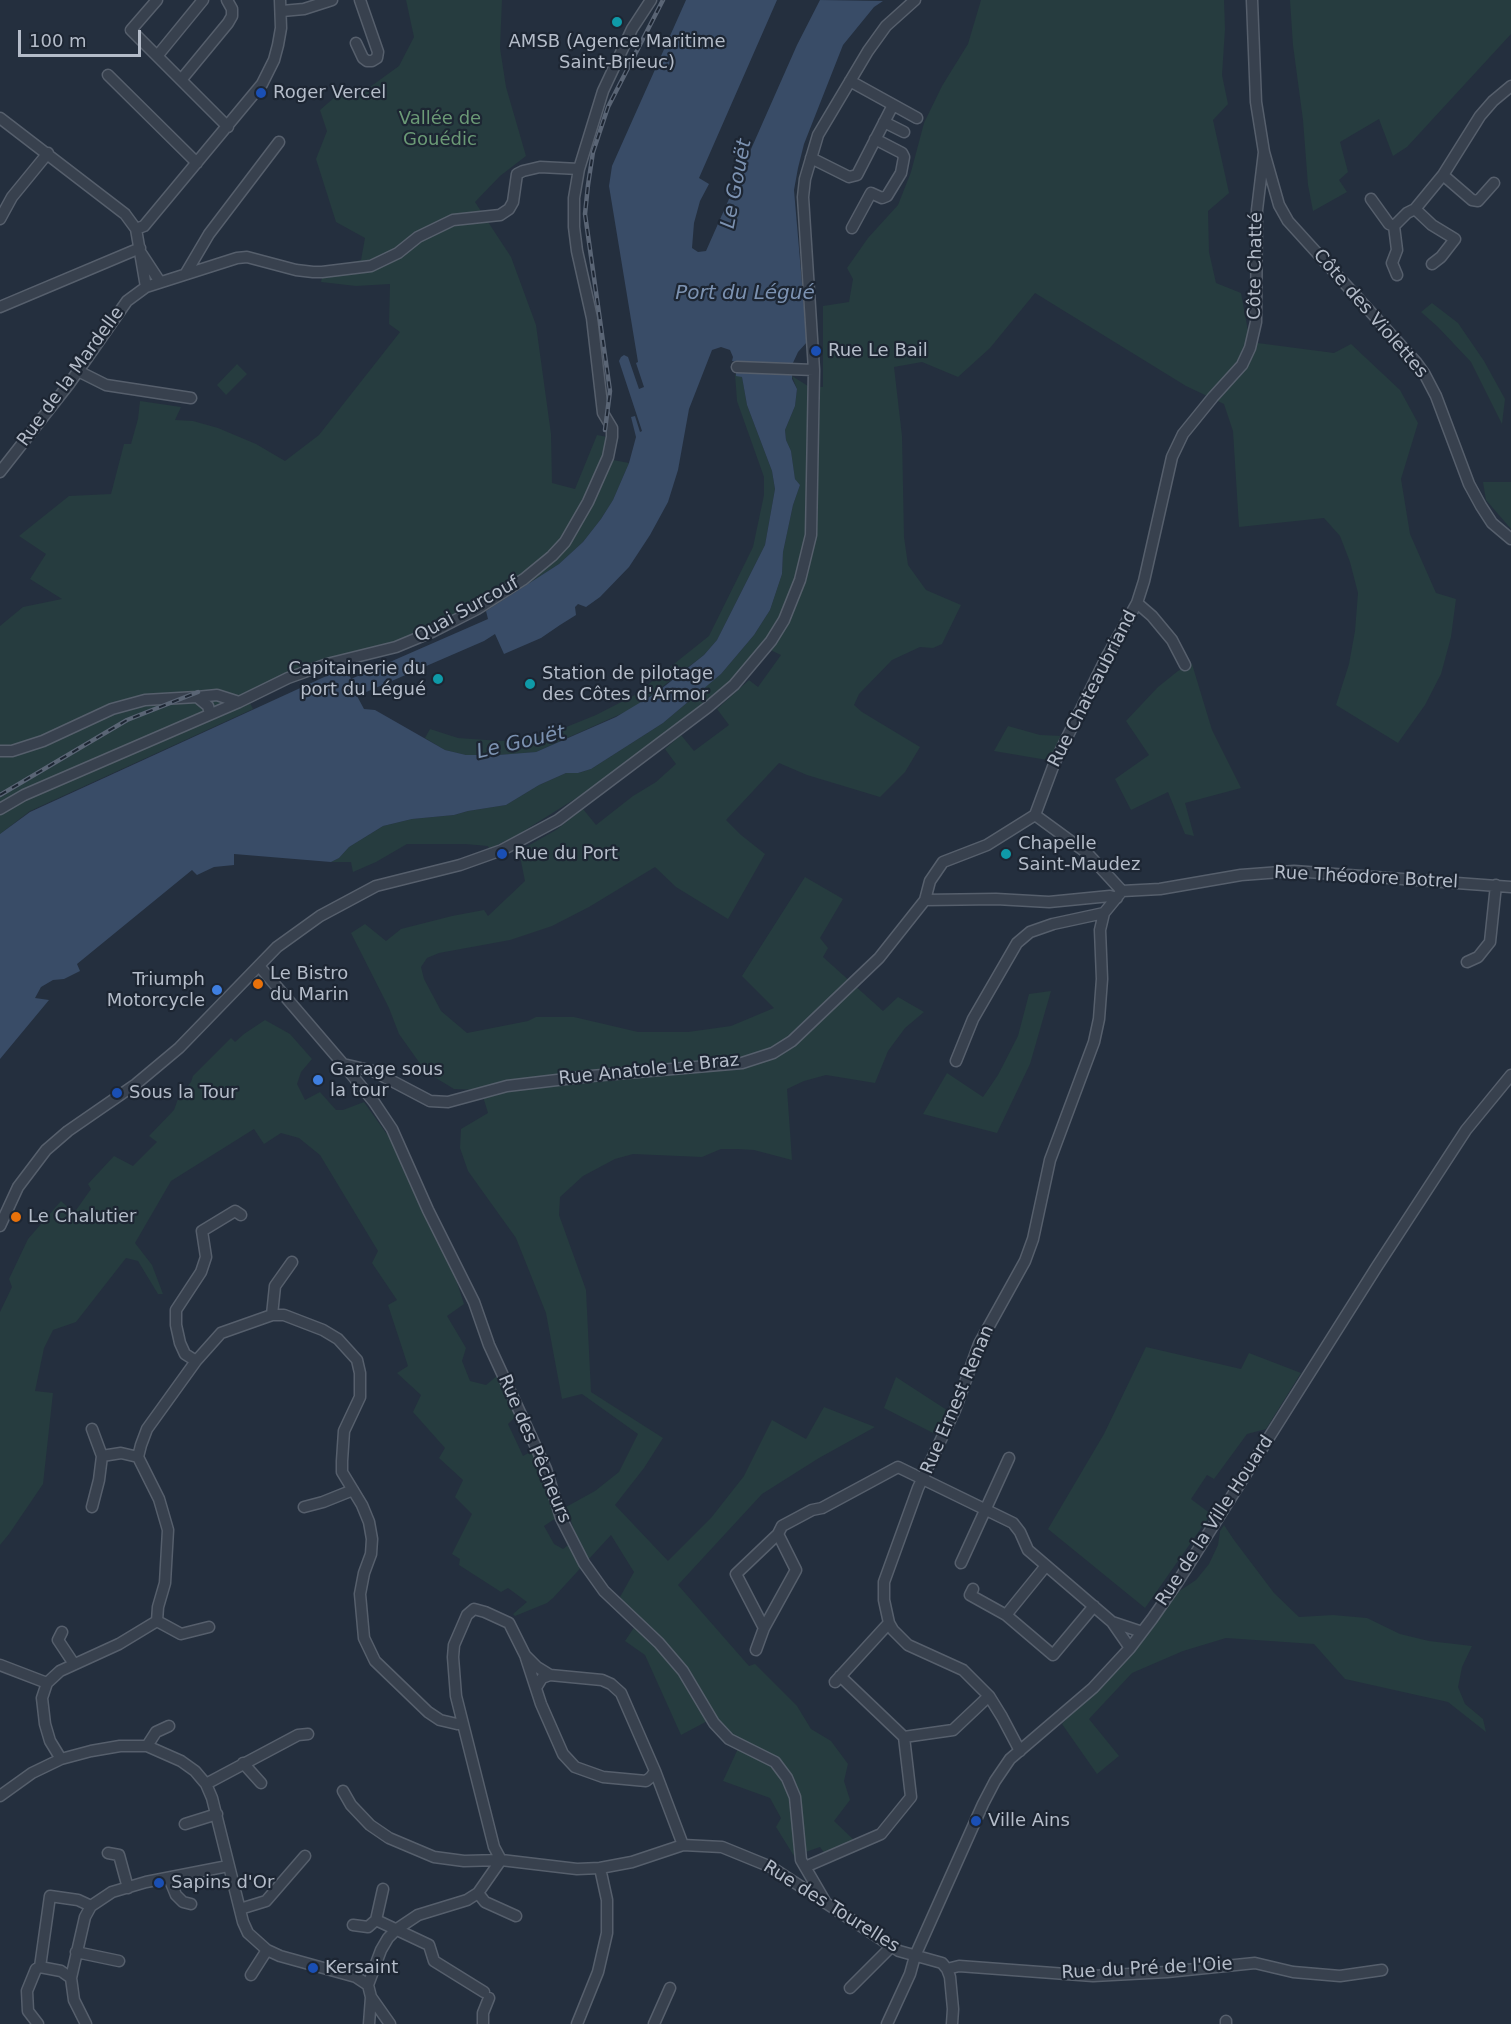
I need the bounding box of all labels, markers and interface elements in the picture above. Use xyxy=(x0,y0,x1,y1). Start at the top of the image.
marker: AMSB (Agence Maritime Saint-Brieuc) xyxy=(610,15,624,29)
scale bar xyxy=(21,18,144,56)
text: 100 m xyxy=(29,30,87,51)
place label: AMSB (Agence Maritime Saint-Brieuc) xyxy=(509,31,725,74)
place label: Roger Vercel xyxy=(273,82,386,104)
marker: Roger Vercel xyxy=(254,86,268,100)
park label: Vallée de Gouédic xyxy=(399,108,481,150)
water label: Le Gouët xyxy=(717,137,757,231)
street label: Côte Chatté xyxy=(1244,212,1268,320)
street label: Côte des Violettes xyxy=(1308,245,1432,383)
water label: Port du Légué xyxy=(675,282,815,306)
street label: Rue de la Mardelle xyxy=(13,303,129,451)
place label: Rue Le Bail xyxy=(828,340,928,362)
marker: Rue Le Bail xyxy=(809,344,823,358)
street label: Quai Surcouf xyxy=(411,572,523,648)
street label: Rue Chateaubriand xyxy=(1044,607,1142,771)
place label: Capitainerie du port du Légué xyxy=(288,658,426,700)
place label: Station de pilotage des Côtes d'Armor xyxy=(542,663,713,706)
marker: Capitainerie du port du Légué xyxy=(431,672,445,686)
marker: Station de pilotage des Côtes d'Armor xyxy=(523,677,537,691)
water label: Le Gouët xyxy=(474,721,568,765)
place label: Chapelle Saint-Maudez xyxy=(1018,833,1140,876)
place label: Rue du Port xyxy=(514,843,618,865)
marker: Rue du Port xyxy=(495,847,509,861)
marker: Chapelle Saint-Maudez xyxy=(999,847,1013,861)
street label: Rue Théodore Botrel xyxy=(1273,862,1459,894)
place label: Le Bistro du Marin xyxy=(270,963,349,1006)
place label: Triumph Motorcycle xyxy=(107,969,205,1012)
marker: Le Bistro du Marin xyxy=(251,977,265,991)
marker: Triumph Motorcycle xyxy=(210,983,224,997)
street label: Rue Anatole Le Braz xyxy=(558,1050,740,1090)
place label: Garage sous la tour xyxy=(330,1059,443,1102)
marker: Garage sous la tour xyxy=(311,1073,325,1087)
place label: Sous la Tour xyxy=(129,1082,237,1104)
marker: Sous la Tour xyxy=(110,1086,124,1100)
place label: Le Chalutier xyxy=(28,1206,136,1228)
marker: Le Chalutier xyxy=(9,1210,23,1224)
street label: Rue Ernest Renan xyxy=(917,1322,999,1478)
street label: Rue des Pêcheurs xyxy=(493,1371,575,1527)
street label: Rue de la Ville Houard xyxy=(1152,1432,1278,1610)
place label: Ville Ains xyxy=(988,1810,1070,1832)
marker: Ville Ains xyxy=(969,1814,983,1828)
street label: Rue des Tourelles xyxy=(759,1856,903,1958)
place label: Sapins d'Or xyxy=(171,1872,274,1894)
marker: Sapins d'Or xyxy=(152,1876,166,1890)
street label: Rue du Pré de l'Oie xyxy=(1061,1954,1233,1984)
place label: Kersaint xyxy=(325,1957,398,1979)
marker: Kersaint xyxy=(306,1961,320,1975)

